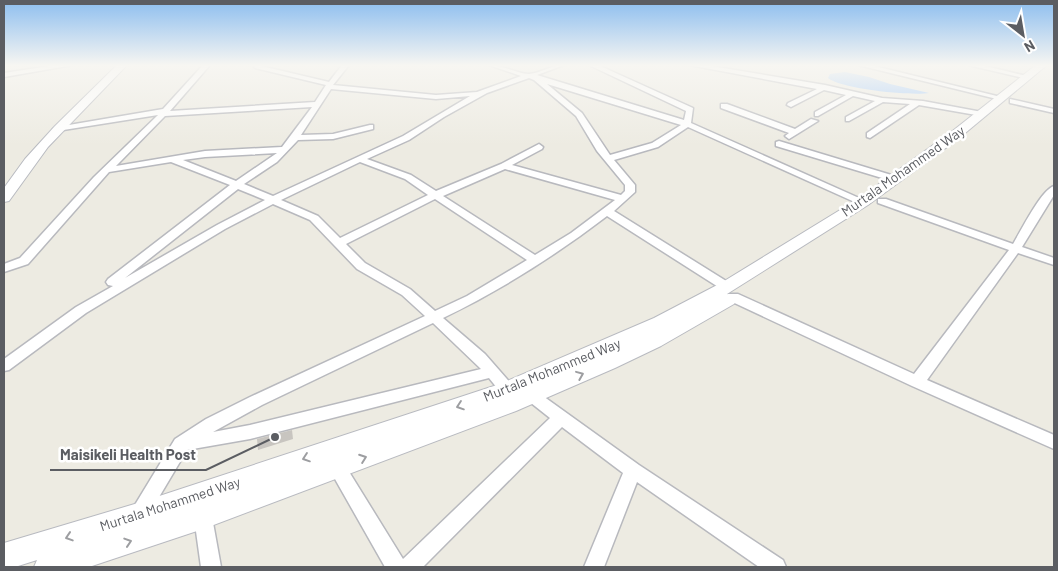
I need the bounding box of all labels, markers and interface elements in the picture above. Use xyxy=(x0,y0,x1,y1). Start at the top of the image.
north arrow xyxy=(998,10,1048,60)
text: N xyxy=(1022,37,1038,56)
street label: Murtala Mohammed Way xyxy=(838,121,968,220)
street label: Murtala Mohammed Way xyxy=(481,334,623,405)
one-way arrow xyxy=(576,370,584,380)
one-way arrow xyxy=(456,400,465,410)
callout: Maisikeli Health Post xyxy=(50,440,206,470)
text: Maisikeli Health Post xyxy=(60,445,196,463)
one-way arrow xyxy=(302,453,311,463)
one-way arrow xyxy=(359,454,367,464)
street label: Murtala Mohammed Way xyxy=(97,473,243,534)
one-way arrow xyxy=(65,531,73,541)
one-way arrow xyxy=(123,537,132,547)

